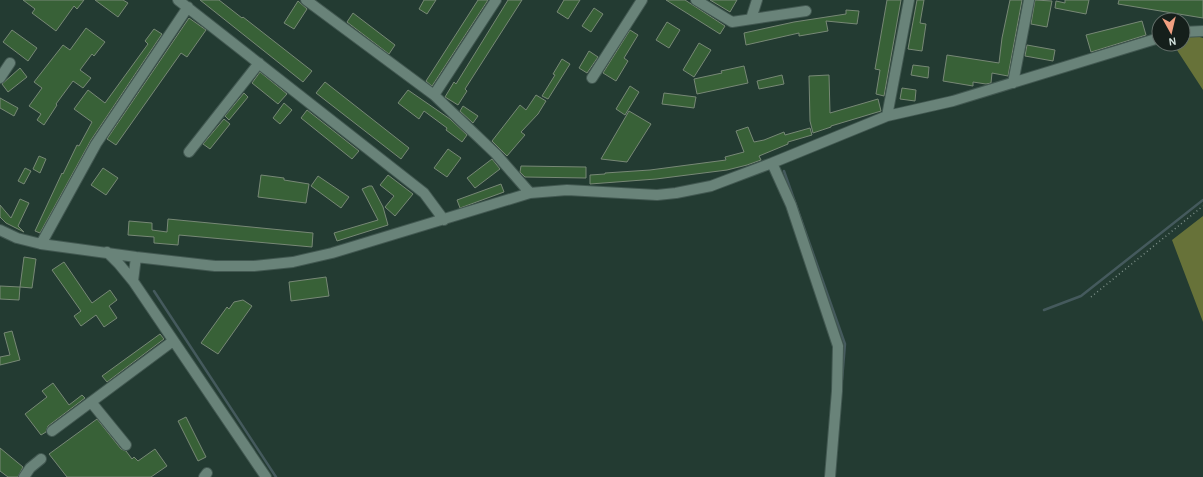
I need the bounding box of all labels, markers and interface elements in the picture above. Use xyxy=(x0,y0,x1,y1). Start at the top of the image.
north arrow xyxy=(1151,12,1191,52)
text: N xyxy=(1168,35,1177,47)

